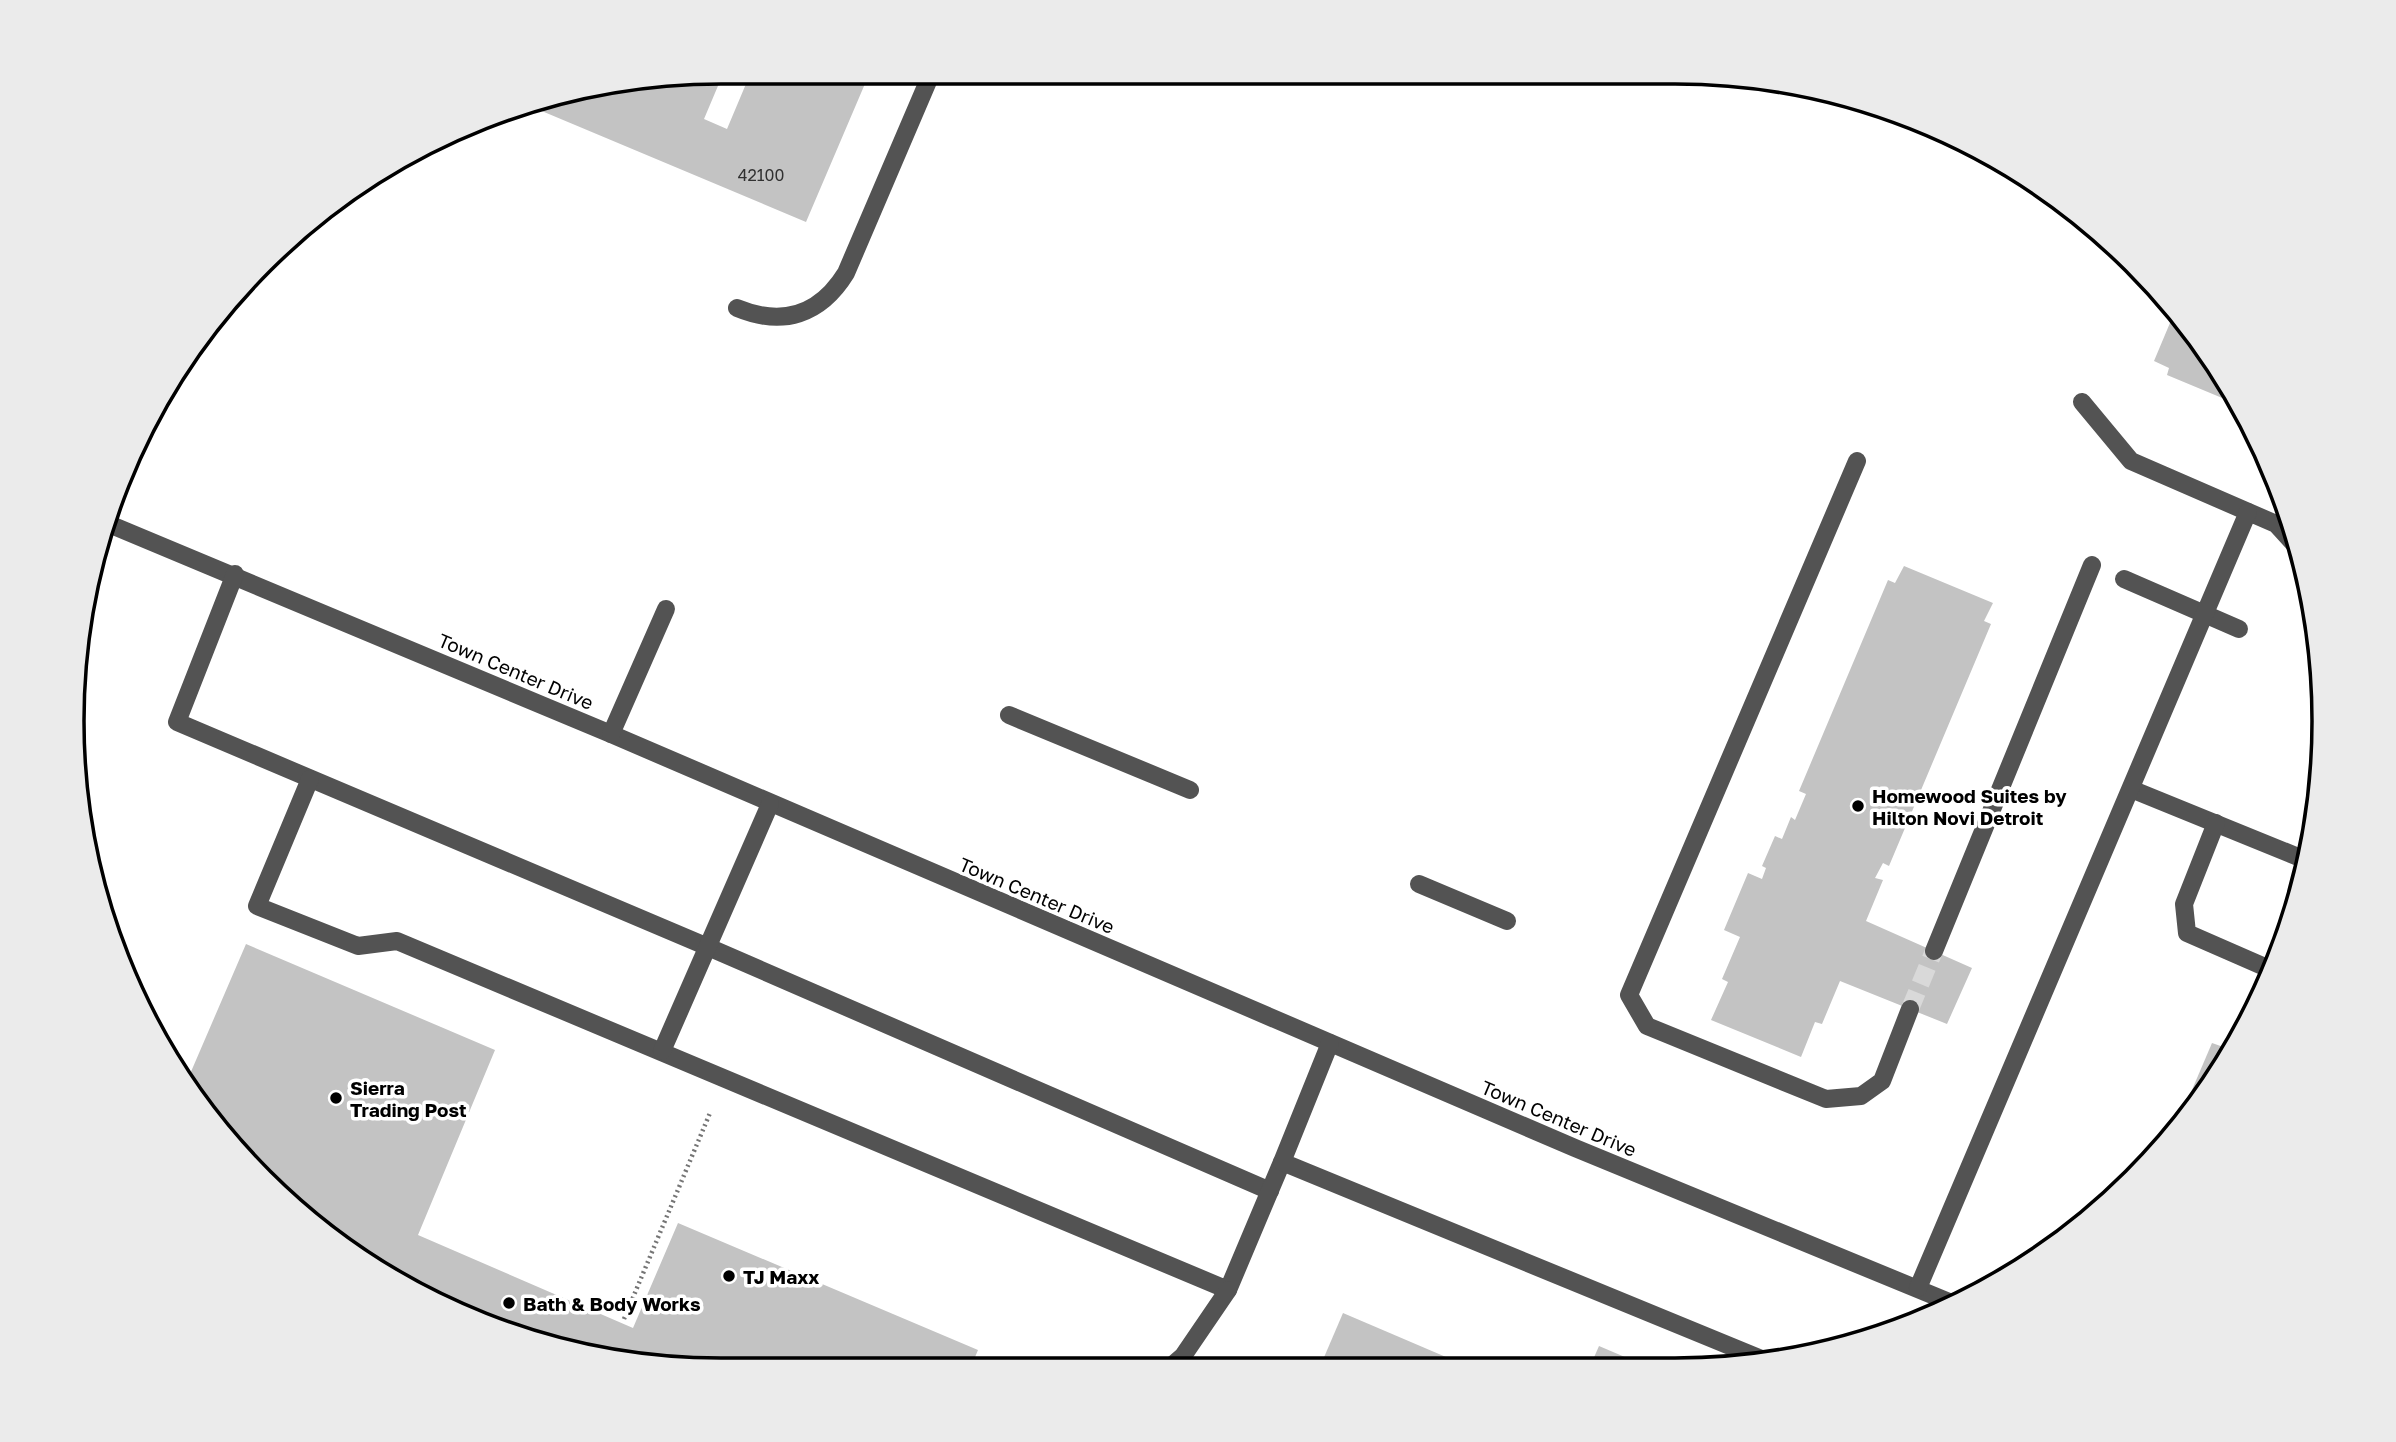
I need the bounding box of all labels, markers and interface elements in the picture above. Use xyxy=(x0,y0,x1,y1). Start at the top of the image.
house number: 42100 xyxy=(738,165,784,185)
street label: Town Center Drive xyxy=(435,628,597,714)
place label: Homewood Suites by Hilton Novi Detroit xyxy=(1872,784,2067,829)
marker: Homewood Suites by Hilton Novi Detroit xyxy=(1850,798,1866,814)
street label: Town Center Drive xyxy=(956,852,1118,938)
street label: Town Center Drive xyxy=(1478,1075,1640,1161)
place label: Sierra Trading Post xyxy=(350,1076,467,1121)
marker: Sierra Trading Post xyxy=(328,1090,344,1106)
place label: TJ Maxx xyxy=(743,1265,819,1288)
marker: TJ Maxx xyxy=(721,1268,737,1284)
place label: Bath & Body Works xyxy=(523,1292,701,1315)
marker: Bath & Body Works xyxy=(501,1295,517,1311)

